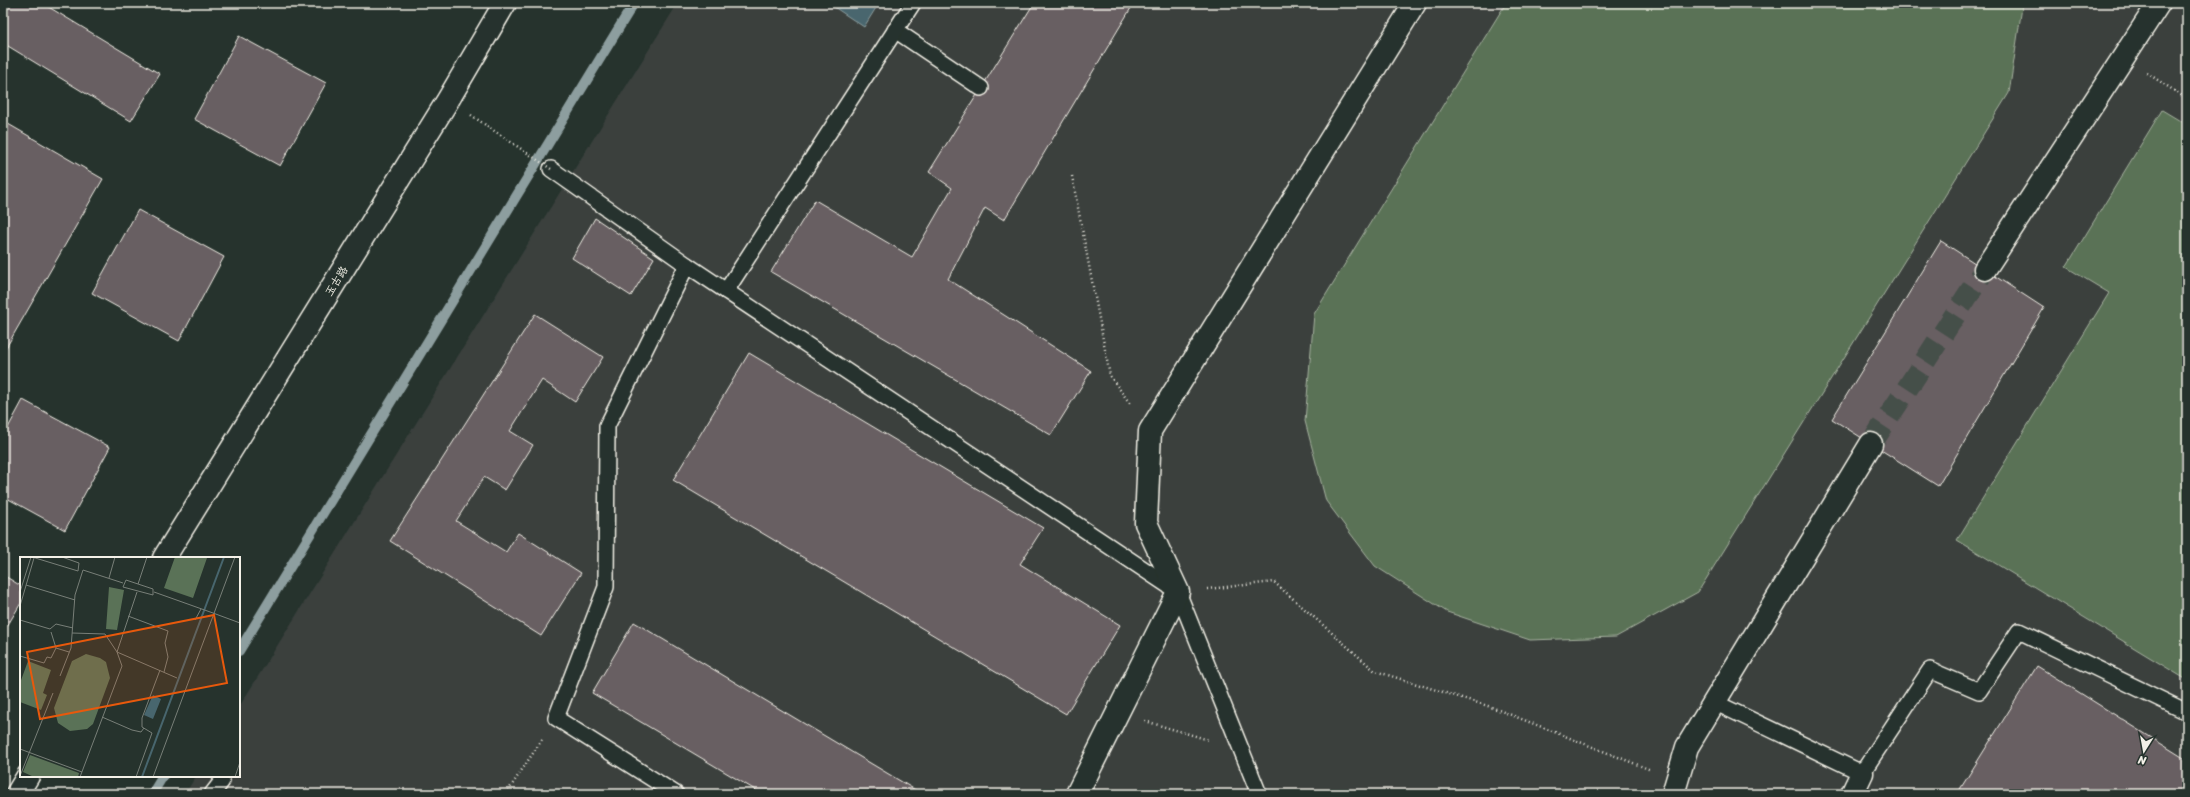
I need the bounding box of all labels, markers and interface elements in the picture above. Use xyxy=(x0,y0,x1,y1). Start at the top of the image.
street label: 玉古路 xyxy=(320,262,353,300)
inset map xyxy=(20,557,240,777)
north arrow xyxy=(2124,731,2164,771)
text: N xyxy=(2136,750,2149,771)

